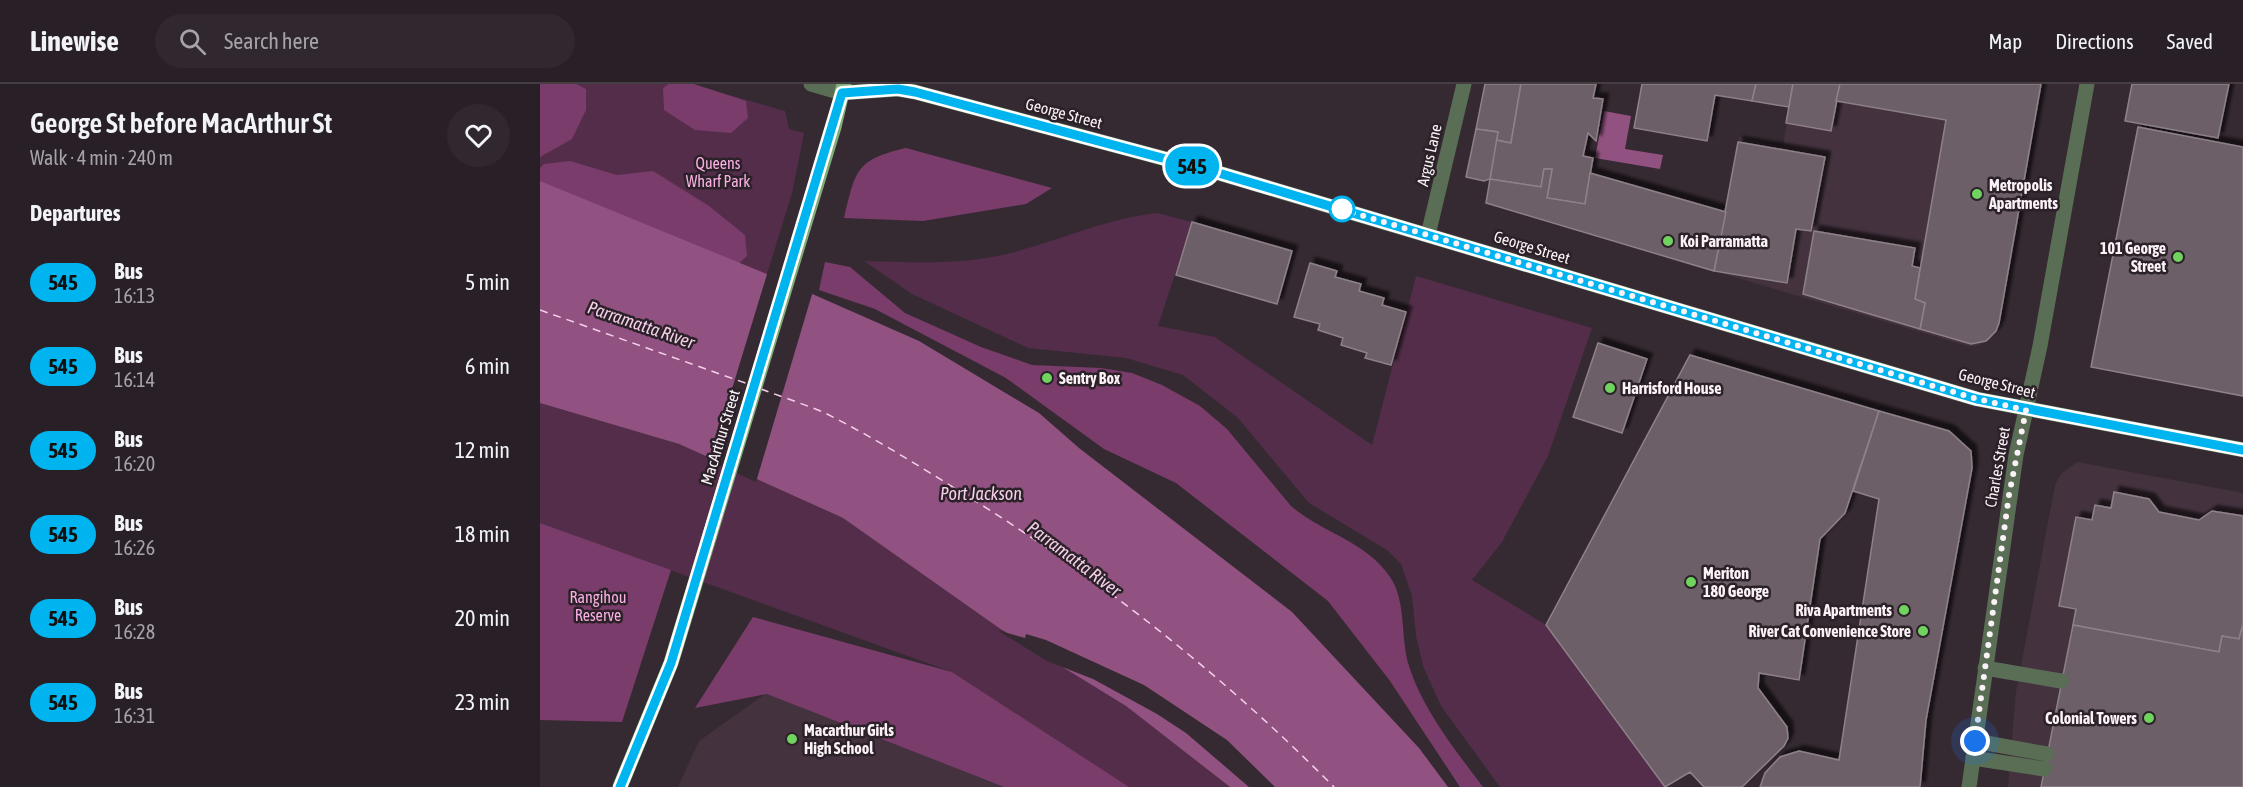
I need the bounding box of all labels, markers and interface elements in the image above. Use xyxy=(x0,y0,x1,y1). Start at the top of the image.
search box xyxy=(155,14,575,68)
text: Linewise xyxy=(30,25,119,57)
icon: search xyxy=(176,25,209,58)
text: Search here xyxy=(224,28,319,54)
text: Map xyxy=(1988,29,2022,53)
text: Directions xyxy=(2055,29,2134,53)
text: Saved xyxy=(2167,29,2213,53)
street label: George Street xyxy=(1023,94,1105,133)
button: heart xyxy=(447,104,510,167)
text: George St before MacArthur St xyxy=(30,107,332,139)
street label: Argus Lane xyxy=(1413,122,1446,188)
text: Walk · 4 min · 240 m xyxy=(30,146,173,169)
line badge: 545 xyxy=(1158,146,1226,185)
park label: Queens Wharf Park xyxy=(686,154,750,190)
text: 545 xyxy=(1177,154,1207,178)
place label: Metropolis Apartments xyxy=(1988,176,2058,212)
marker: Metropolis Apartments xyxy=(1970,187,1984,201)
unlabelled marker xyxy=(1329,196,1355,222)
text: Departures xyxy=(30,200,120,226)
street label: George Street xyxy=(1492,227,1573,268)
place label: Koi Parramatta xyxy=(1680,232,1768,250)
marker: Koi Parramatta xyxy=(1661,234,1675,248)
place label: 101 George Street xyxy=(2100,239,2166,275)
marker: 101 George Street xyxy=(2171,250,2185,264)
text: Bus xyxy=(114,258,143,284)
text: 5 min xyxy=(465,269,510,295)
text: 545 xyxy=(48,270,78,294)
text: 16:13 xyxy=(114,284,155,307)
water label: Parramatta River xyxy=(585,296,698,353)
text: Bus xyxy=(114,342,143,368)
text: 6 min xyxy=(465,353,510,379)
text: 545 xyxy=(48,354,78,378)
street label: George Street xyxy=(1956,365,2038,402)
text: 16:14 xyxy=(114,368,155,391)
place label: Sentry Box xyxy=(1059,369,1121,387)
marker: Sentry Box xyxy=(1040,371,1054,385)
place label: Harrisford House xyxy=(1622,379,1721,397)
marker: Harrisford House xyxy=(1603,381,1617,395)
street label: MacArthur Street xyxy=(697,387,743,487)
street label: Charles Street xyxy=(1981,425,2013,509)
text: Bus xyxy=(114,426,143,452)
text: 12 min xyxy=(455,437,510,463)
text: 545 xyxy=(48,438,78,462)
text: 16:20 xyxy=(114,452,155,475)
water label: Port Jackson xyxy=(940,483,1022,504)
text: Bus xyxy=(114,510,143,536)
water label: Parramatta River xyxy=(1023,517,1126,601)
text: 18 min xyxy=(455,521,510,547)
text: 545 xyxy=(48,522,78,546)
text: 16:26 xyxy=(114,536,155,559)
place label: Meriton 180 George xyxy=(1703,564,1769,600)
marker: Meriton 180 George xyxy=(1684,575,1698,589)
park label: Rangihou Reserve xyxy=(570,588,626,624)
text: Bus xyxy=(114,594,143,620)
place label: Riva Apartments xyxy=(1795,601,1892,619)
marker: Riva Apartments xyxy=(1897,603,1911,617)
text: 20 min xyxy=(455,605,510,631)
text: 545 xyxy=(48,606,78,630)
text: 16:28 xyxy=(114,620,155,643)
place label: River Cat Convenience Store xyxy=(1749,622,1911,640)
marker: River Cat Convenience Store xyxy=(1916,624,1930,638)
text: Bus xyxy=(114,678,143,704)
text: 23 min xyxy=(455,689,510,715)
text: 545 xyxy=(48,690,78,714)
text: 16:31 xyxy=(114,704,155,727)
place label: Colonial Towers xyxy=(2045,709,2137,727)
marker: Colonial Towers xyxy=(2142,711,2156,725)
place label: Macarthur Girls High School xyxy=(804,721,894,757)
your location xyxy=(1960,726,1990,756)
marker: Macarthur Girls High School xyxy=(785,732,799,746)

